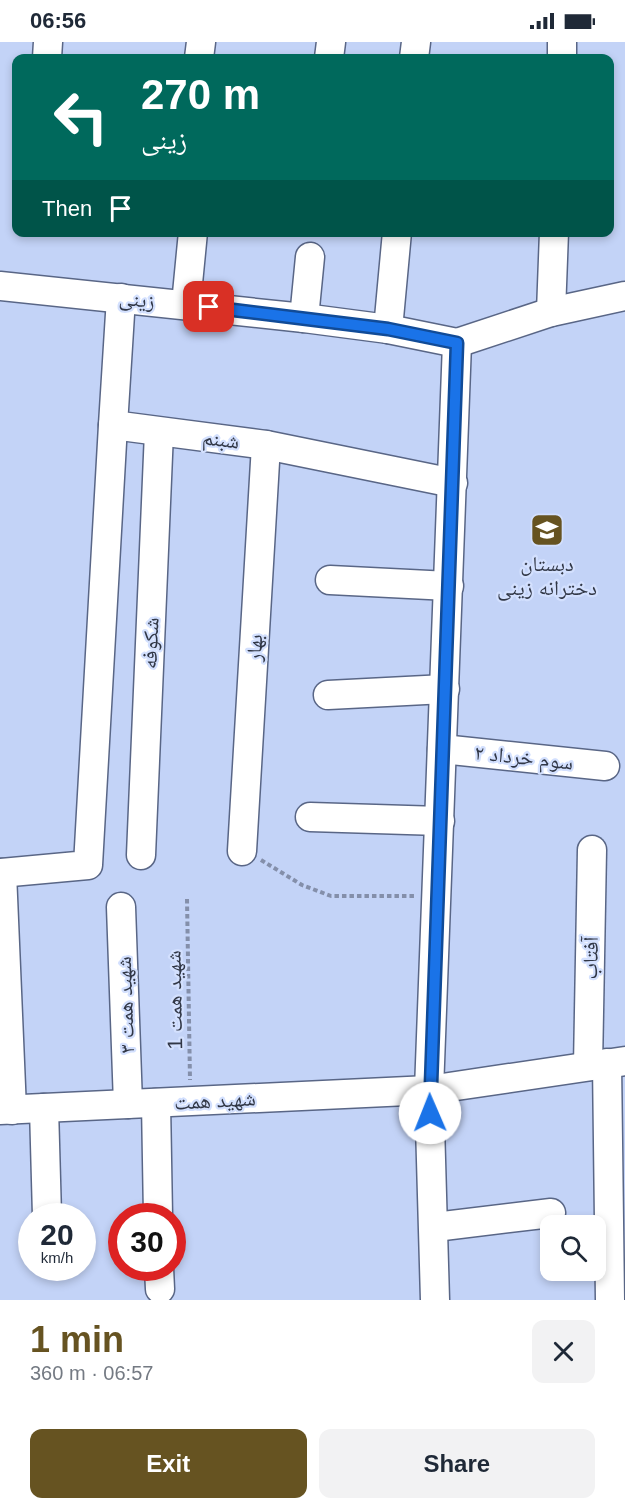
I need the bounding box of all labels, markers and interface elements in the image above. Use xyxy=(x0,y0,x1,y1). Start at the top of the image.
text: 06:56 xyxy=(30,8,86,33)
text: 270 m xyxy=(141,71,260,118)
icon: left xyxy=(42,78,120,156)
text: زینی xyxy=(141,125,187,155)
icon: arrive xyxy=(104,192,137,225)
text: Then xyxy=(42,196,92,221)
pin xyxy=(183,281,234,332)
street label: زینی xyxy=(118,286,156,314)
icon: arrive xyxy=(192,290,225,323)
street label: شبنم xyxy=(201,425,241,456)
school or university icon: دبستان دخترانه زینی xyxy=(529,512,565,548)
place label: دبستان دخترانه زینی xyxy=(497,552,597,601)
street label: شکوفه xyxy=(137,617,163,669)
street label: بهار xyxy=(242,634,267,663)
street label: سوم خرداد ۲ xyxy=(473,740,575,777)
street label: آفتاب xyxy=(578,936,603,980)
street label: شهید همت 1 xyxy=(162,950,187,1050)
street label: شهید همت ۳ xyxy=(112,956,139,1054)
position arrow xyxy=(398,1081,462,1145)
street label: شهید همت xyxy=(174,1086,256,1115)
speed limit sign: 30 xyxy=(108,1203,186,1281)
map controls xyxy=(540,1215,606,1281)
button: search xyxy=(540,1215,606,1281)
text: 20 xyxy=(40,1218,74,1251)
text: km/h xyxy=(41,1249,73,1266)
text: 1 min xyxy=(30,1319,124,1360)
button: close xyxy=(532,1320,595,1383)
text: 360 m · 06:57 xyxy=(30,1362,153,1384)
button: Exit xyxy=(30,1429,307,1498)
button: Share xyxy=(319,1429,595,1498)

